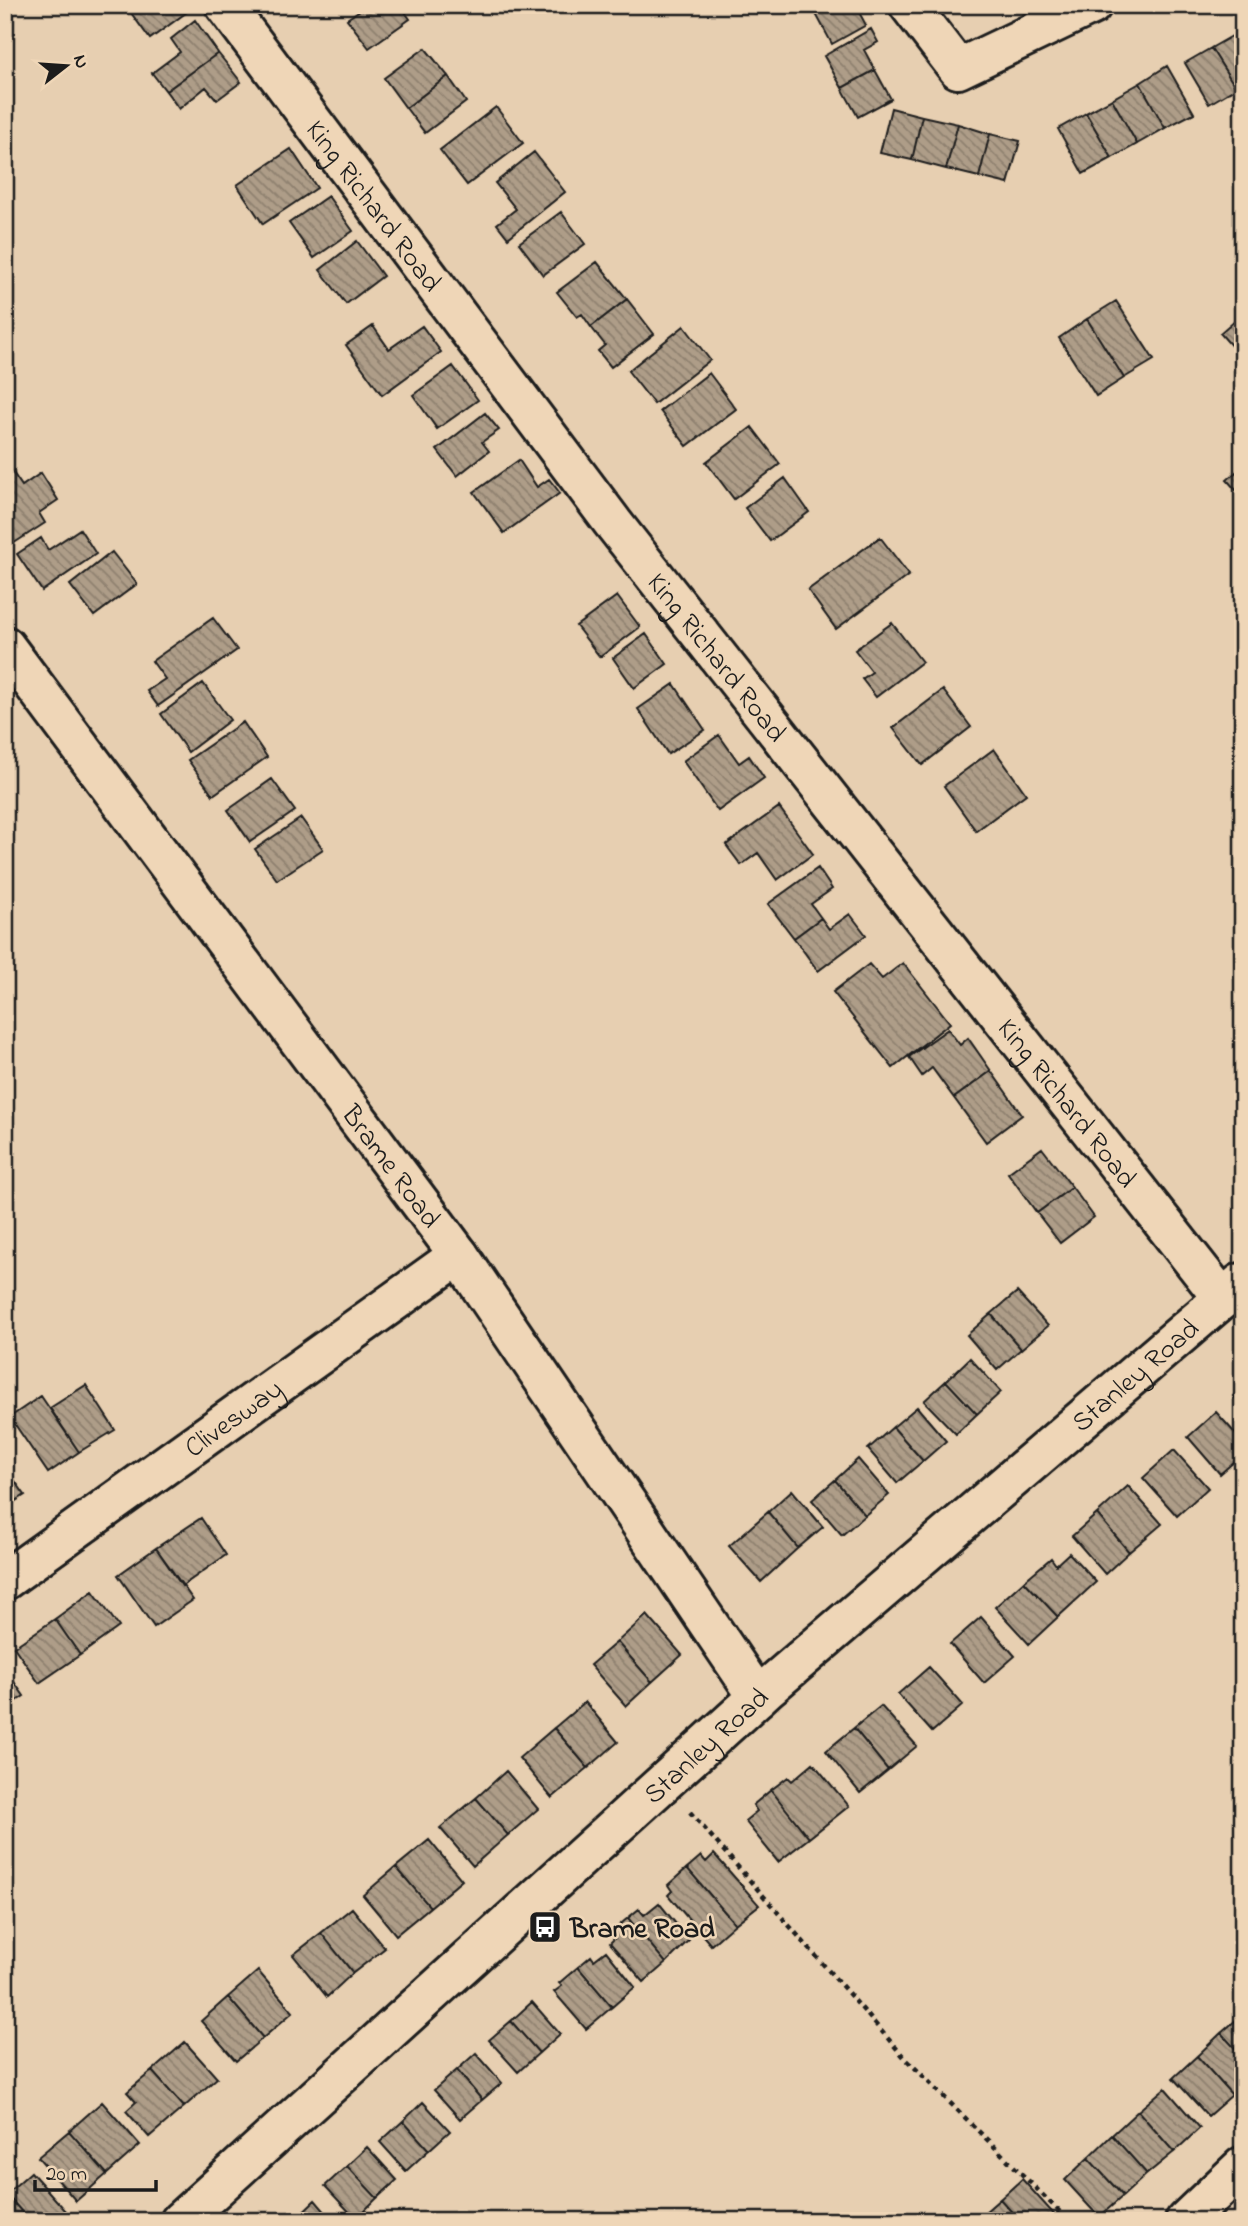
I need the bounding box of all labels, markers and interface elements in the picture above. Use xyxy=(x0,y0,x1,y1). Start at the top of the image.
north arrow xyxy=(32,32,102,102)
text: N xyxy=(65,52,95,72)
street label: King Richard Road xyxy=(294,113,450,302)
street label: King Richard Road xyxy=(635,565,795,752)
street label: King Richard Road xyxy=(986,1011,1145,1198)
street label: Brame Road xyxy=(329,1096,449,1238)
street label: Stanley Road xyxy=(1064,1310,1210,1444)
street label: Clivesway xyxy=(177,1370,292,1469)
street label: Stanley Road xyxy=(636,1679,780,1815)
bus stop icon: Brame Road xyxy=(526,1908,564,1946)
place label: Brame Road xyxy=(568,1910,715,1951)
scale bar xyxy=(35,2149,156,2193)
text: 20 m xyxy=(46,2160,87,2190)

